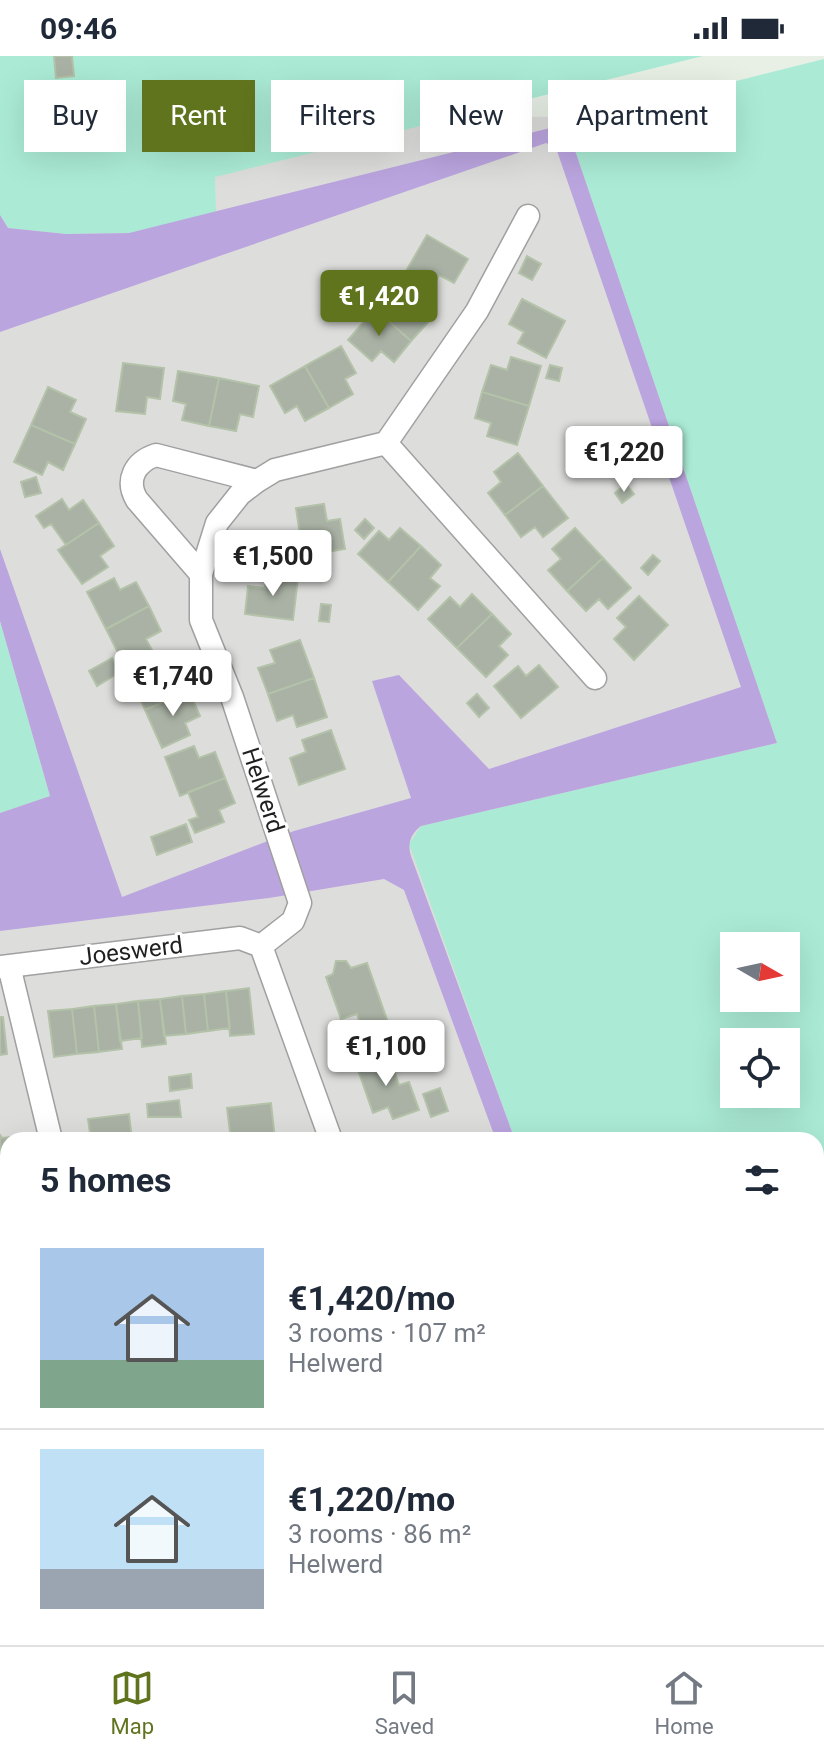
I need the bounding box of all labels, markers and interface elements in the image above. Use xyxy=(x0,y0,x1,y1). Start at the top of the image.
text: 09:46 xyxy=(40,11,117,46)
chip: Buy xyxy=(24,80,126,152)
chip: Rent xyxy=(142,80,255,152)
chip: Filters xyxy=(271,80,404,152)
chip: New xyxy=(420,80,532,152)
chip: Apartment xyxy=(548,80,736,152)
pin: €1,420 xyxy=(314,270,444,338)
text: €1,420 xyxy=(339,281,419,311)
pin: €1,220 xyxy=(559,426,689,494)
text: €1,220 xyxy=(584,437,664,467)
pin: €1,500 xyxy=(208,530,338,598)
text: €1,500 xyxy=(233,541,313,571)
pin: €1,740 xyxy=(108,650,238,718)
text: €1,740 xyxy=(133,661,213,691)
street label: Helwerd xyxy=(236,744,290,836)
street label: Joeswerd xyxy=(78,931,184,971)
north arrow xyxy=(720,932,800,1012)
map controls xyxy=(720,932,800,1108)
pin: €1,100 xyxy=(321,1020,451,1088)
button: locate xyxy=(720,1028,800,1108)
text: €1,100 xyxy=(346,1031,426,1061)
icon: filters xyxy=(740,1158,784,1202)
text: 5 homes xyxy=(40,1160,171,1200)
text: €1,420/mo xyxy=(288,1278,455,1318)
icon: home xyxy=(104,1280,200,1376)
text: 3 rooms · 107 m² xyxy=(288,1318,486,1348)
text: Helwerd xyxy=(288,1348,383,1378)
text: €1,220/mo xyxy=(288,1479,455,1519)
icon: home xyxy=(104,1481,200,1577)
text: 3 rooms · 86 m² xyxy=(288,1519,471,1549)
text: Helwerd xyxy=(288,1549,383,1579)
tab: Map xyxy=(110,1666,154,1739)
tab: Saved xyxy=(375,1666,434,1739)
tab: Home xyxy=(655,1666,714,1739)

